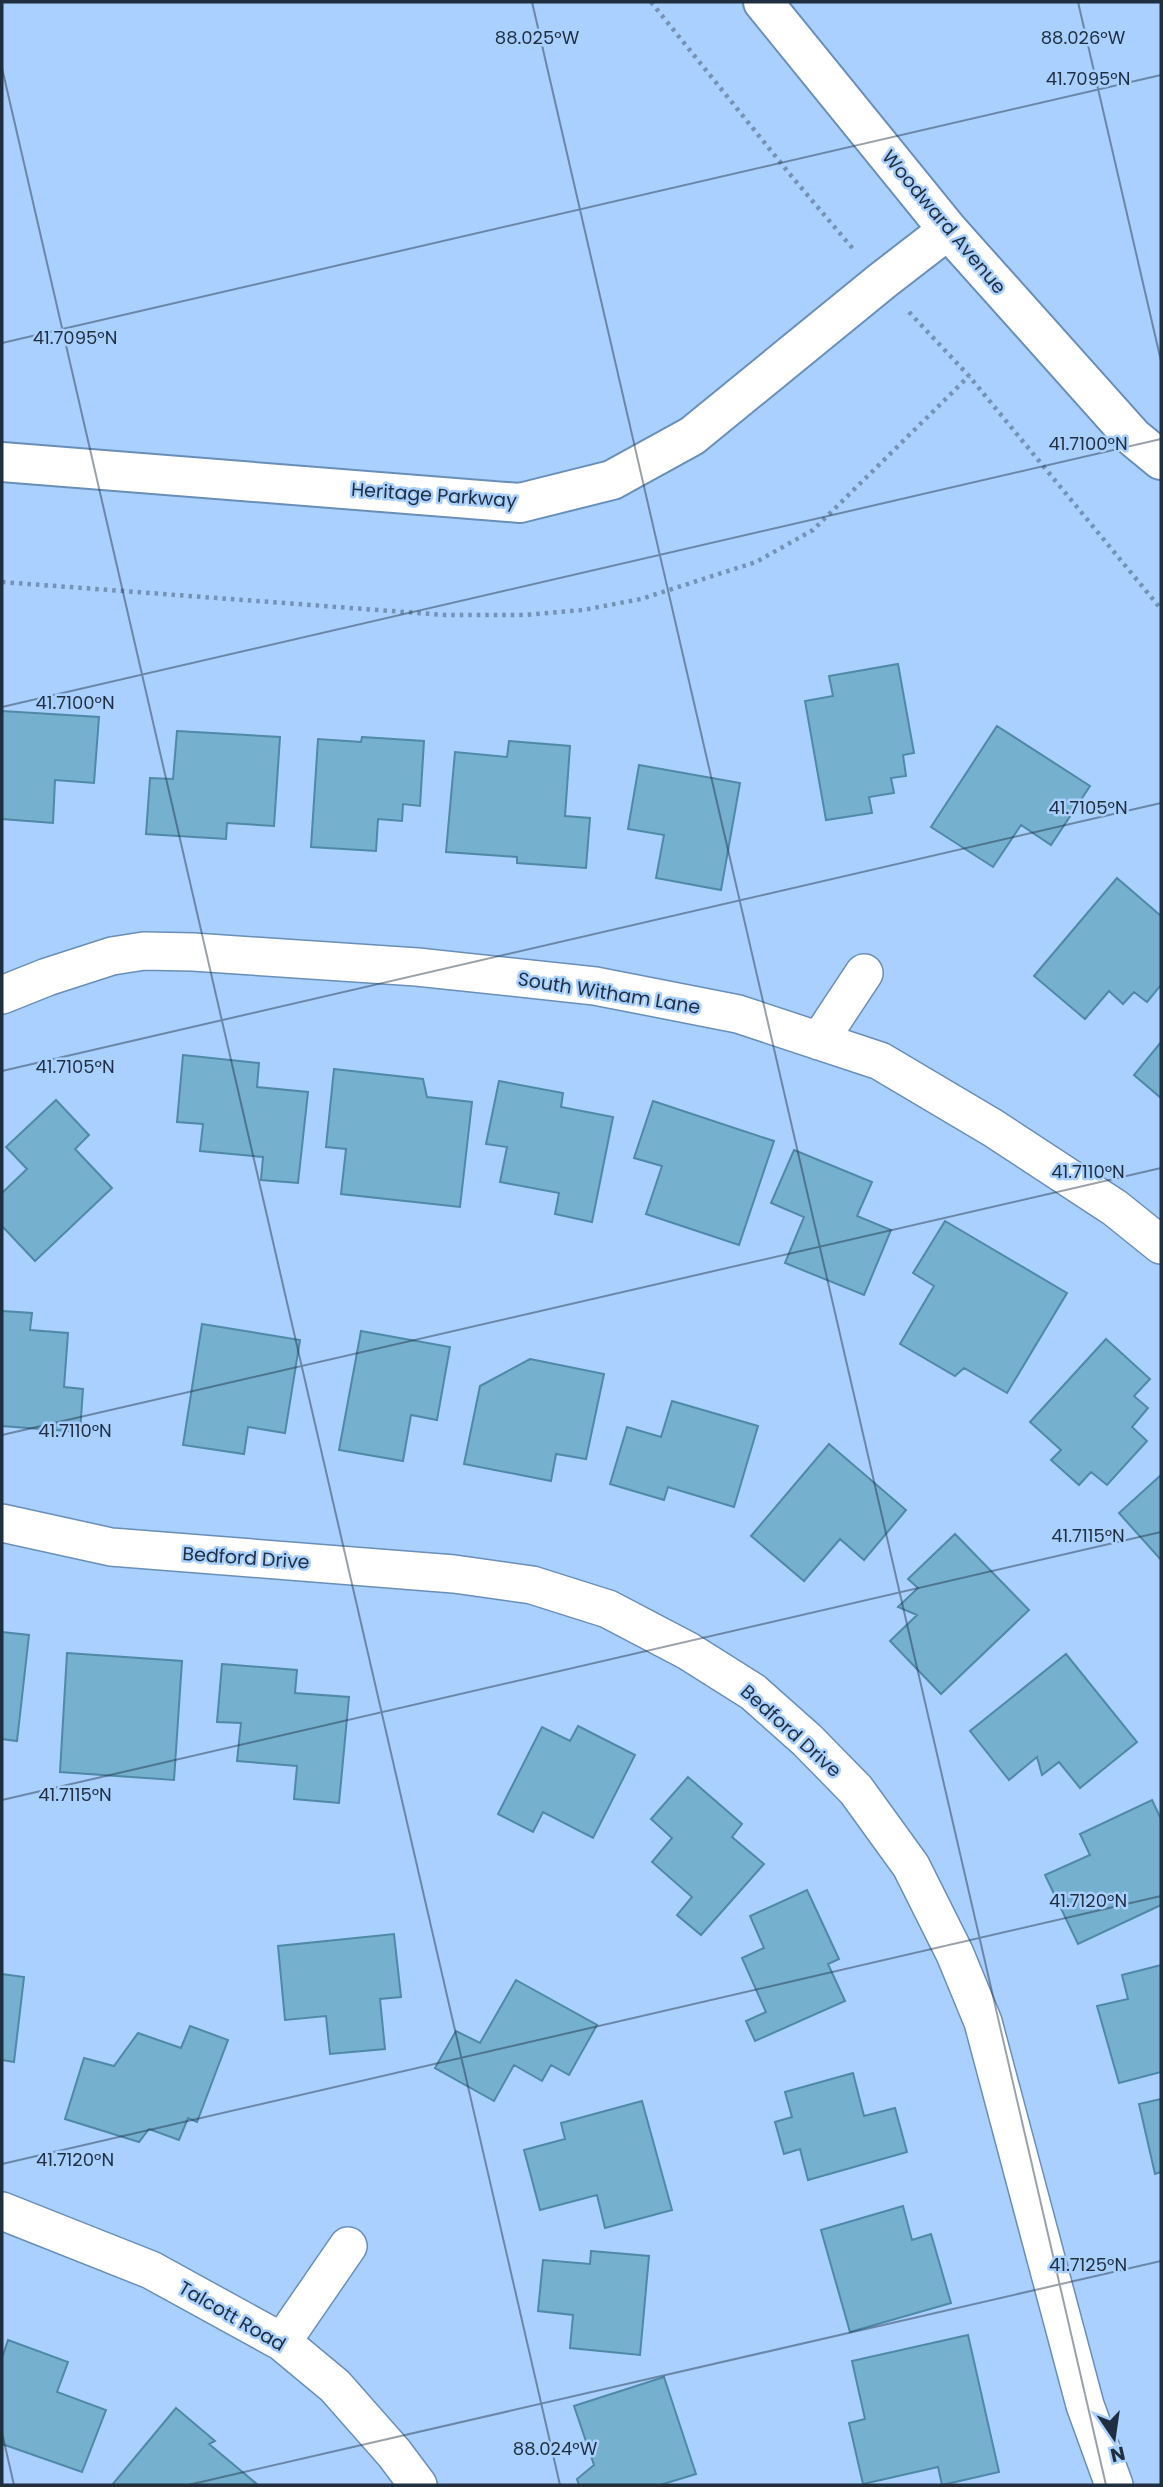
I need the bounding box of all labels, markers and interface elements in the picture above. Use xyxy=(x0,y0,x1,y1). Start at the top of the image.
text: 88.025°W xyxy=(495,25,580,50)
text: 88.026°W xyxy=(1041,25,1126,50)
text: 41.7095°N xyxy=(1046,66,1130,91)
street label: Woodward Avenue xyxy=(876,144,1012,300)
text: 41.7095°N xyxy=(33,325,117,350)
text: 41.7100°N xyxy=(1048,431,1128,456)
street label: Heritage Parkway xyxy=(350,476,518,514)
text: 41.7100°N xyxy=(35,690,115,715)
text: 41.7105°N xyxy=(1048,795,1128,820)
street label: South Witham Lane xyxy=(516,965,702,1021)
text: 41.7105°N xyxy=(35,1054,115,1079)
text: 41.7110°N xyxy=(1051,1159,1125,1184)
text: 41.7110°N xyxy=(38,1418,112,1443)
text: 41.7115°N xyxy=(1051,1523,1125,1548)
street label: Bedford Drive xyxy=(182,1540,310,1576)
street label: Bedford Drive xyxy=(735,1678,847,1784)
text: 41.7115°N xyxy=(38,1782,112,1807)
text: 41.7120°N xyxy=(1049,1888,1127,1913)
text: 41.7120°N xyxy=(36,2147,114,2172)
text: 41.7125°N xyxy=(1049,2252,1127,2277)
street label: Talcott Road xyxy=(173,2274,291,2358)
north arrow xyxy=(1079,2403,1149,2473)
text: 88.024°W xyxy=(513,2436,598,2461)
text: N xyxy=(1108,2439,1128,2469)

